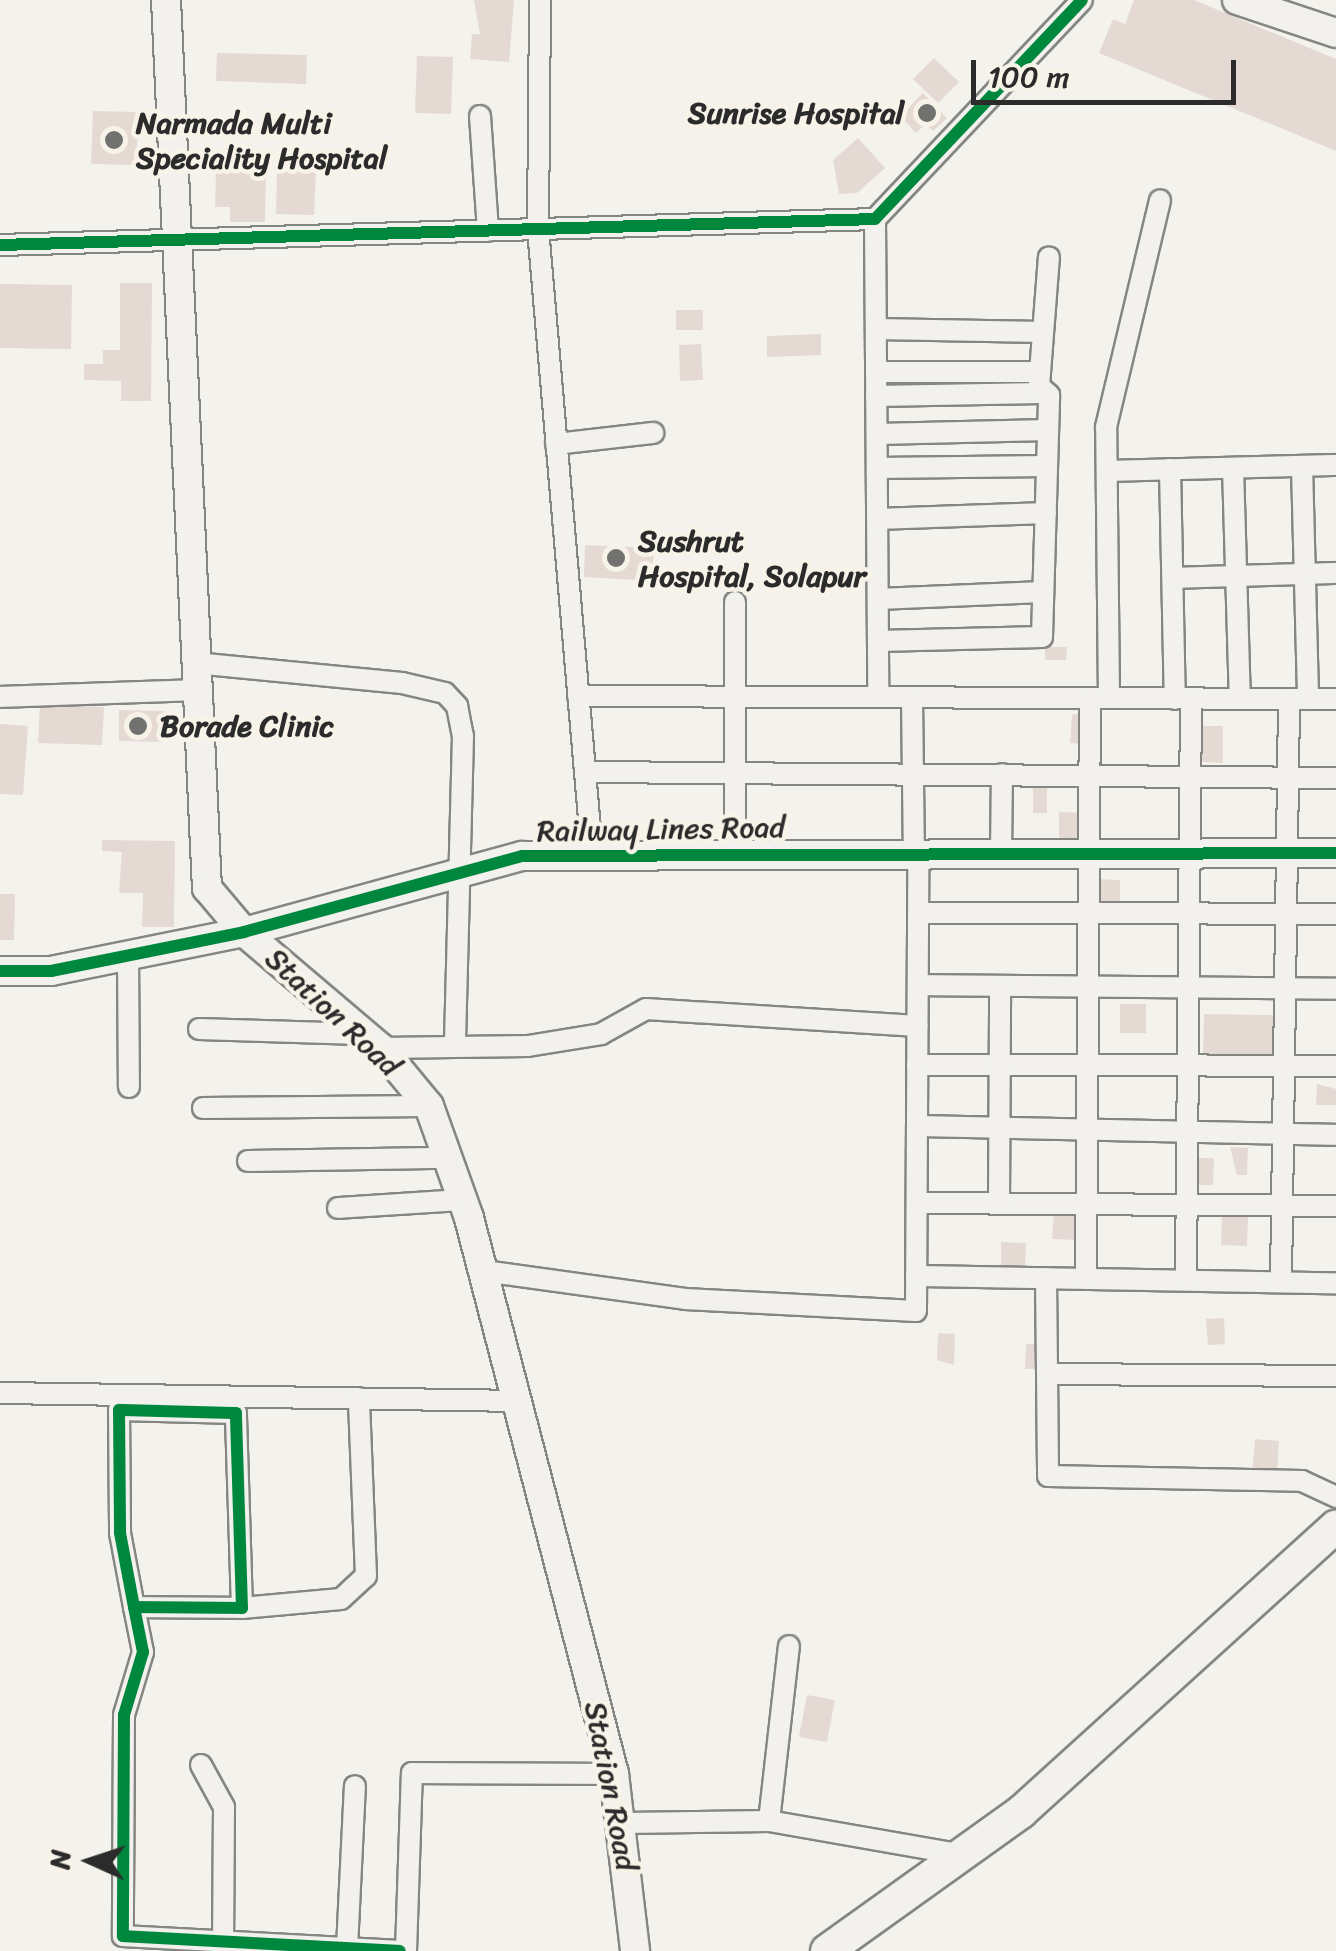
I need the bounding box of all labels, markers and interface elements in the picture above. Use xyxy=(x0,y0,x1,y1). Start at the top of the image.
scale bar xyxy=(976,40,1241,102)
text: 100 m xyxy=(988,50,1070,104)
place label: Sunrise Hospital xyxy=(688,95,904,131)
marker: Sunrise Hospital xyxy=(914,100,940,126)
place label: Narmada Multi Speciality Hospital xyxy=(136,105,388,176)
marker: Narmada Multi Speciality Hospital xyxy=(101,127,127,153)
place label: Sushrut Hospital, Solapur xyxy=(638,523,866,594)
marker: Sushrut Hospital, Solapur xyxy=(603,545,629,571)
place label: Borade Clinic xyxy=(160,708,335,744)
marker: Borade Clinic xyxy=(125,713,151,739)
street label: Railway Lines Road xyxy=(536,809,786,849)
street label: Station Road xyxy=(258,940,408,1084)
street label: Station Road xyxy=(577,1698,645,1874)
north arrow xyxy=(40,1811,140,1911)
text: N xyxy=(35,1848,85,1870)

